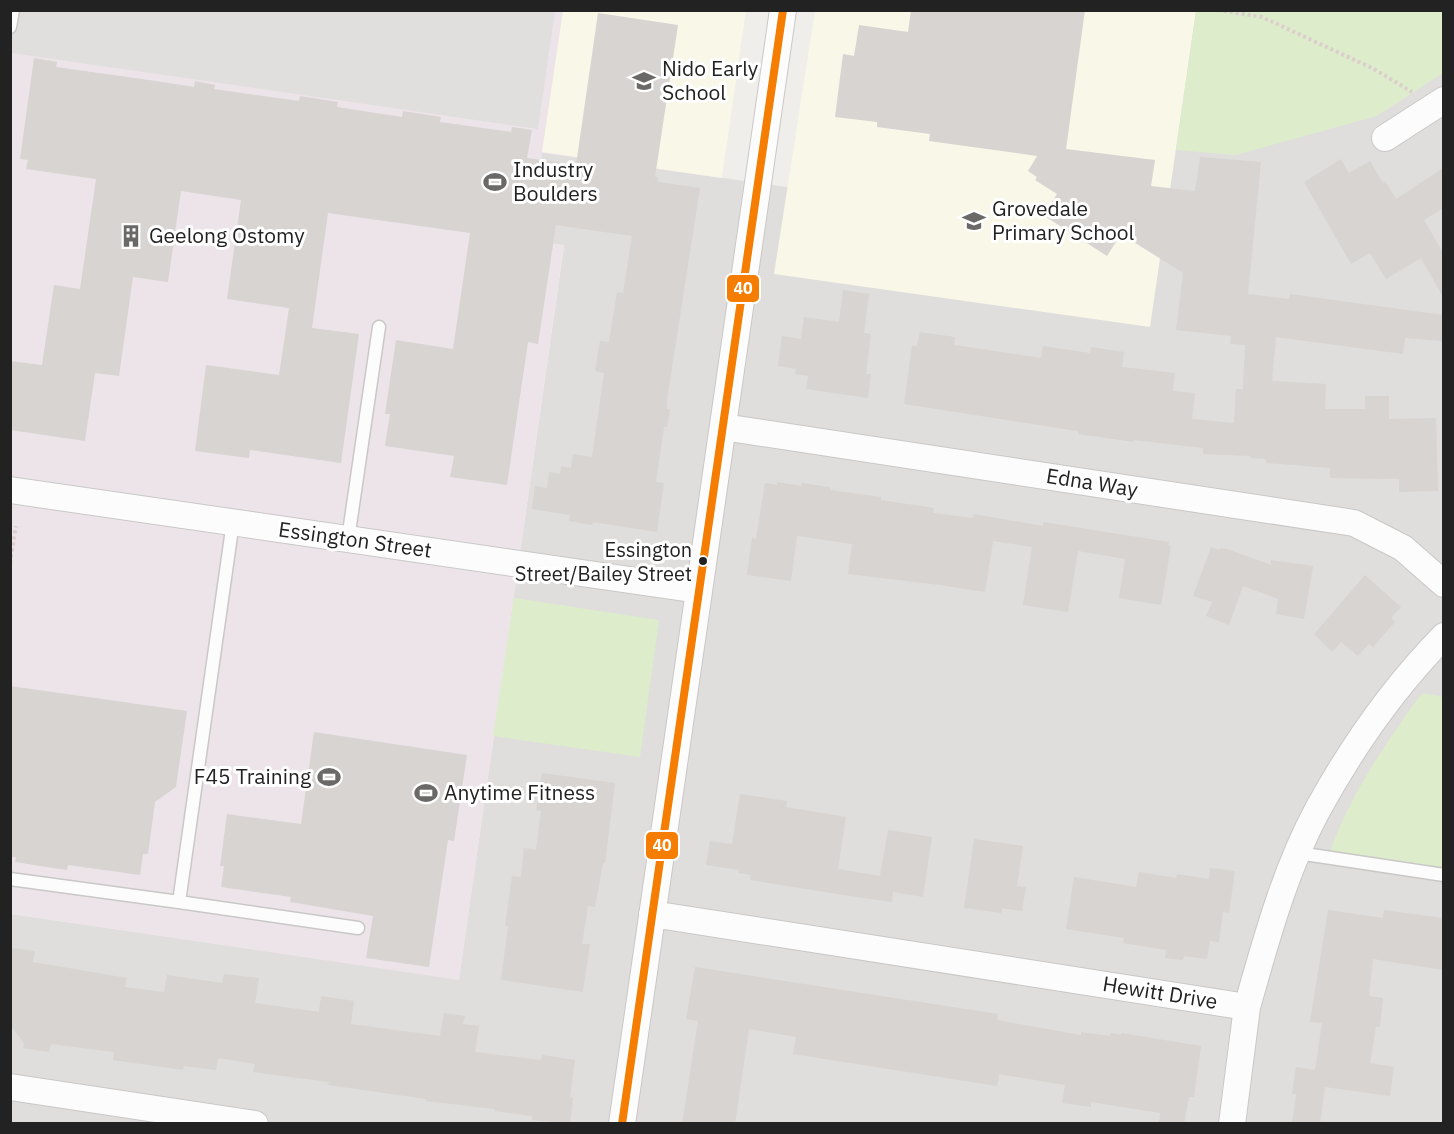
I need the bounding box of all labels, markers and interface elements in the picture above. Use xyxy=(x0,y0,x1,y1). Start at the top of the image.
place label: Nido Early School xyxy=(662,54,759,106)
school or university icon: Nido Early School xyxy=(631,68,657,94)
place label: Industry Boulders xyxy=(513,155,598,207)
sports icon: Industry Boulders xyxy=(482,169,508,195)
place label: Grovedale Primary School xyxy=(992,194,1135,246)
school or university icon: Grovedale Primary School xyxy=(961,208,987,234)
place label: Geelong Ostomy xyxy=(149,221,305,249)
building icon: Geelong Ostomy xyxy=(118,223,144,249)
line badge: 40 xyxy=(726,274,760,303)
text: 40 xyxy=(733,278,753,298)
street label: Edna Way xyxy=(1044,461,1140,503)
street label: Essington Street xyxy=(277,514,434,564)
place label: Essington Street/Bailey Street xyxy=(515,536,692,587)
marker: Essington Street/Bailey Street xyxy=(697,555,709,567)
place label: F45 Training xyxy=(194,762,311,790)
sports icon: F45 Training xyxy=(316,764,342,790)
place label: Anytime Fitness xyxy=(444,778,595,806)
sports icon: Anytime Fitness xyxy=(413,780,439,806)
line badge: 40 xyxy=(645,831,679,860)
text: 40 xyxy=(652,835,672,855)
street label: Hewitt Drive xyxy=(1101,969,1220,1015)

